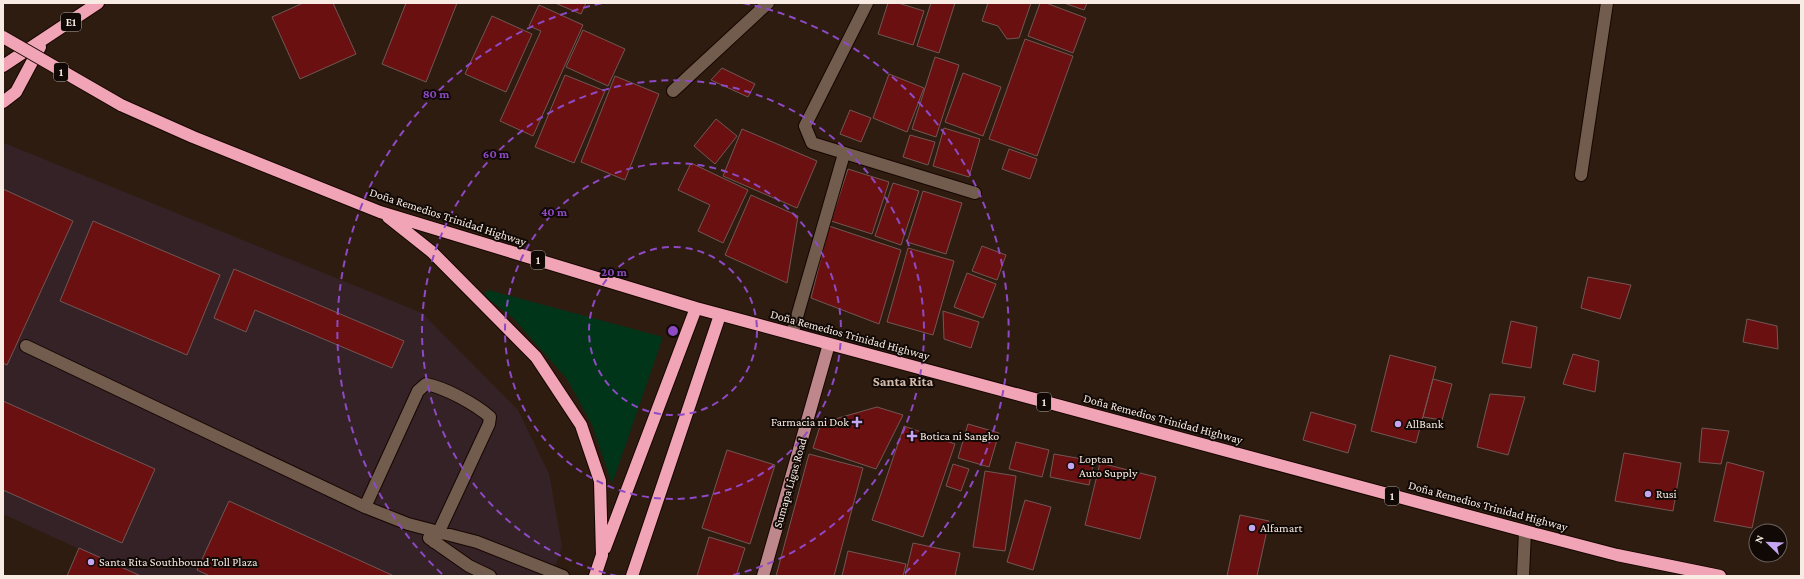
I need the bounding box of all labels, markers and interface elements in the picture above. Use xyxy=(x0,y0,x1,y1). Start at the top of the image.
road number: E1 xyxy=(61,13,81,31)
road number: 1 xyxy=(54,63,68,81)
text: 80 m xyxy=(423,87,450,101)
text: 60 m xyxy=(483,147,510,161)
street label: Doña Remedios Trinidad Highway xyxy=(368,185,529,249)
text: 40 m xyxy=(541,205,568,219)
road number: 1 xyxy=(531,251,545,269)
text: 20 m xyxy=(601,265,628,279)
street label: Doña Remedios Trinidad Highway xyxy=(769,307,932,363)
centre of rings xyxy=(666,324,680,338)
district label: Santa Rita xyxy=(873,373,934,389)
street label: Doña Remedios Trinidad Highway xyxy=(1082,391,1245,447)
road number: 1 xyxy=(1037,393,1051,411)
place label: Farmacia ni Dok xyxy=(771,415,849,429)
marker: Farmacia ni Dok xyxy=(852,417,862,427)
place label: AllBank xyxy=(1406,417,1444,431)
marker: AllBank xyxy=(1393,419,1403,429)
place label: Botica ni Sangko xyxy=(920,429,999,443)
marker: Botica ni Sangko xyxy=(907,431,917,441)
street label: Sumapa Ligas Road xyxy=(770,436,810,530)
place label: Loptan Auto Supply xyxy=(1079,452,1138,480)
marker: Loptan Auto Supply xyxy=(1066,461,1076,471)
street label: Doña Remedios Trinidad Highway xyxy=(1407,478,1570,534)
road number: 1 xyxy=(1385,487,1399,505)
place label: Rusi xyxy=(1656,487,1677,501)
marker: Rusi xyxy=(1643,489,1653,499)
place label: Alfamart xyxy=(1260,521,1304,535)
marker: Alfamart xyxy=(1247,523,1257,533)
north arrow xyxy=(1748,523,1788,563)
text: N xyxy=(1752,533,1766,545)
place label: Santa Rita Southbound Toll Plaza xyxy=(99,555,258,569)
marker: Santa Rita Southbound Toll Plaza xyxy=(86,557,96,567)

